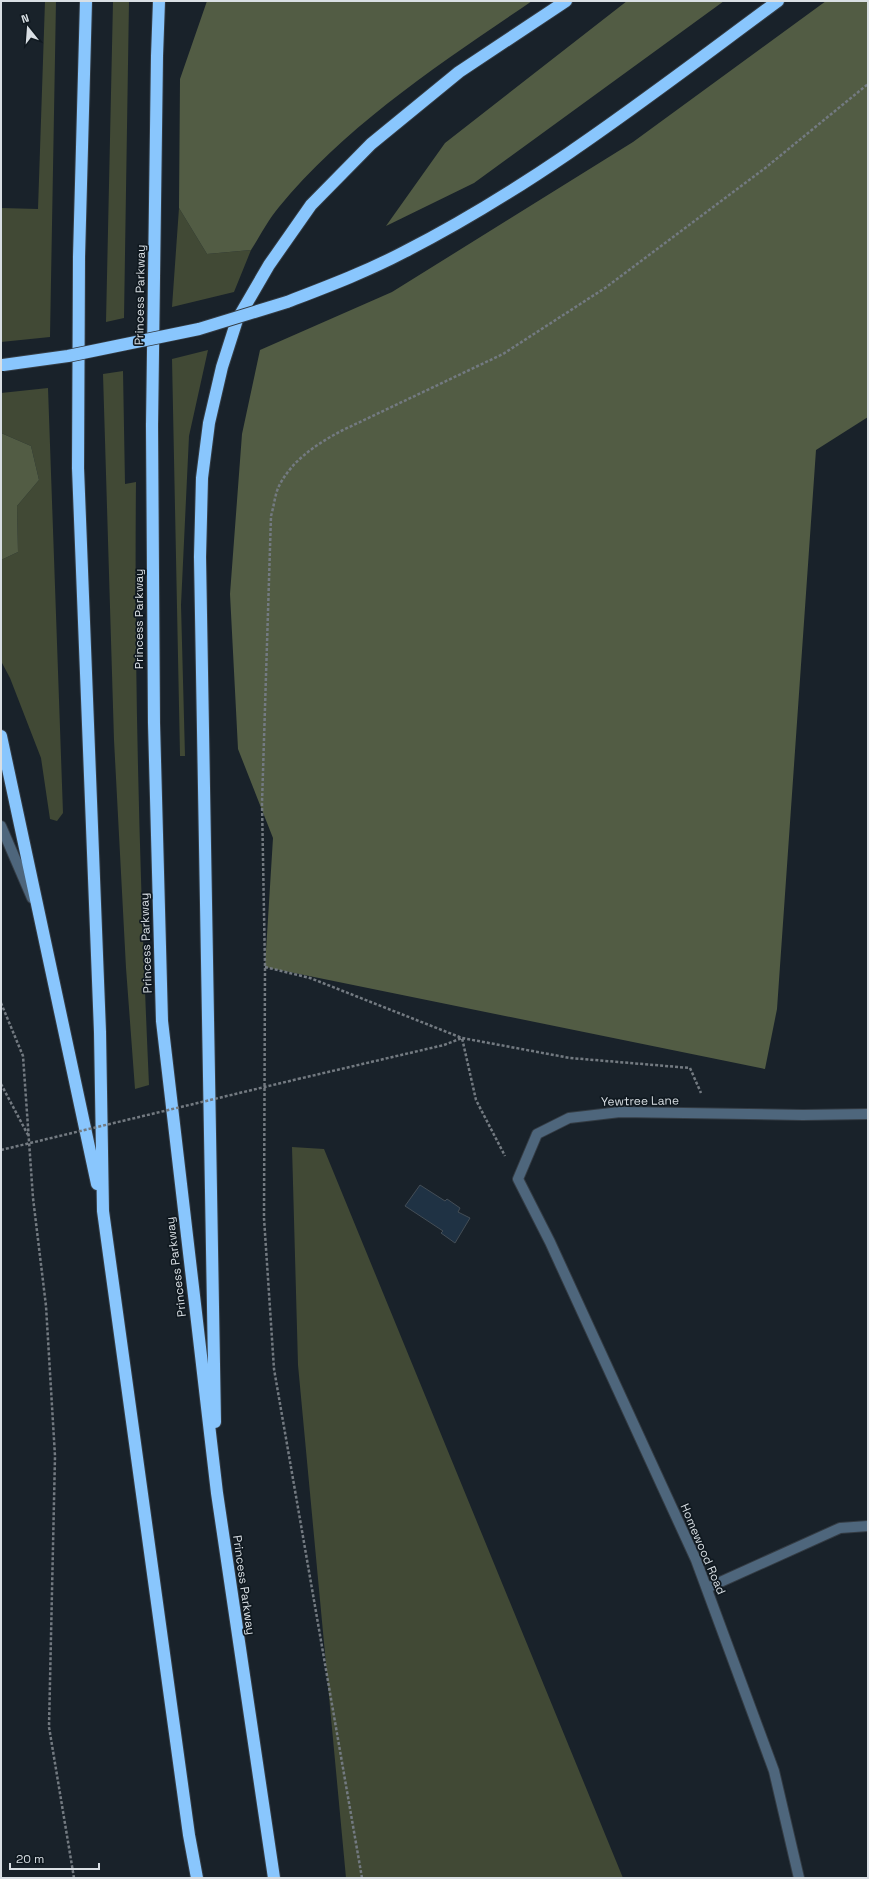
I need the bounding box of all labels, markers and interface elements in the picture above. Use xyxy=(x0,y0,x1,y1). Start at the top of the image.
north arrow xyxy=(8,8,48,48)
text: N xyxy=(20,11,31,26)
street label: Princess Parkway xyxy=(131,245,149,345)
street label: Princess Parkway xyxy=(131,569,147,669)
street label: Princess Parkway xyxy=(136,892,156,994)
street label: Yewtree Lane xyxy=(601,1092,679,1110)
street label: Princess Parkway xyxy=(162,1216,190,1318)
street label: Homewood Road xyxy=(677,1501,729,1597)
street label: Princess Parkway xyxy=(229,1534,259,1636)
scale bar xyxy=(10,1845,99,1871)
text: 20 m xyxy=(16,1851,44,1867)

